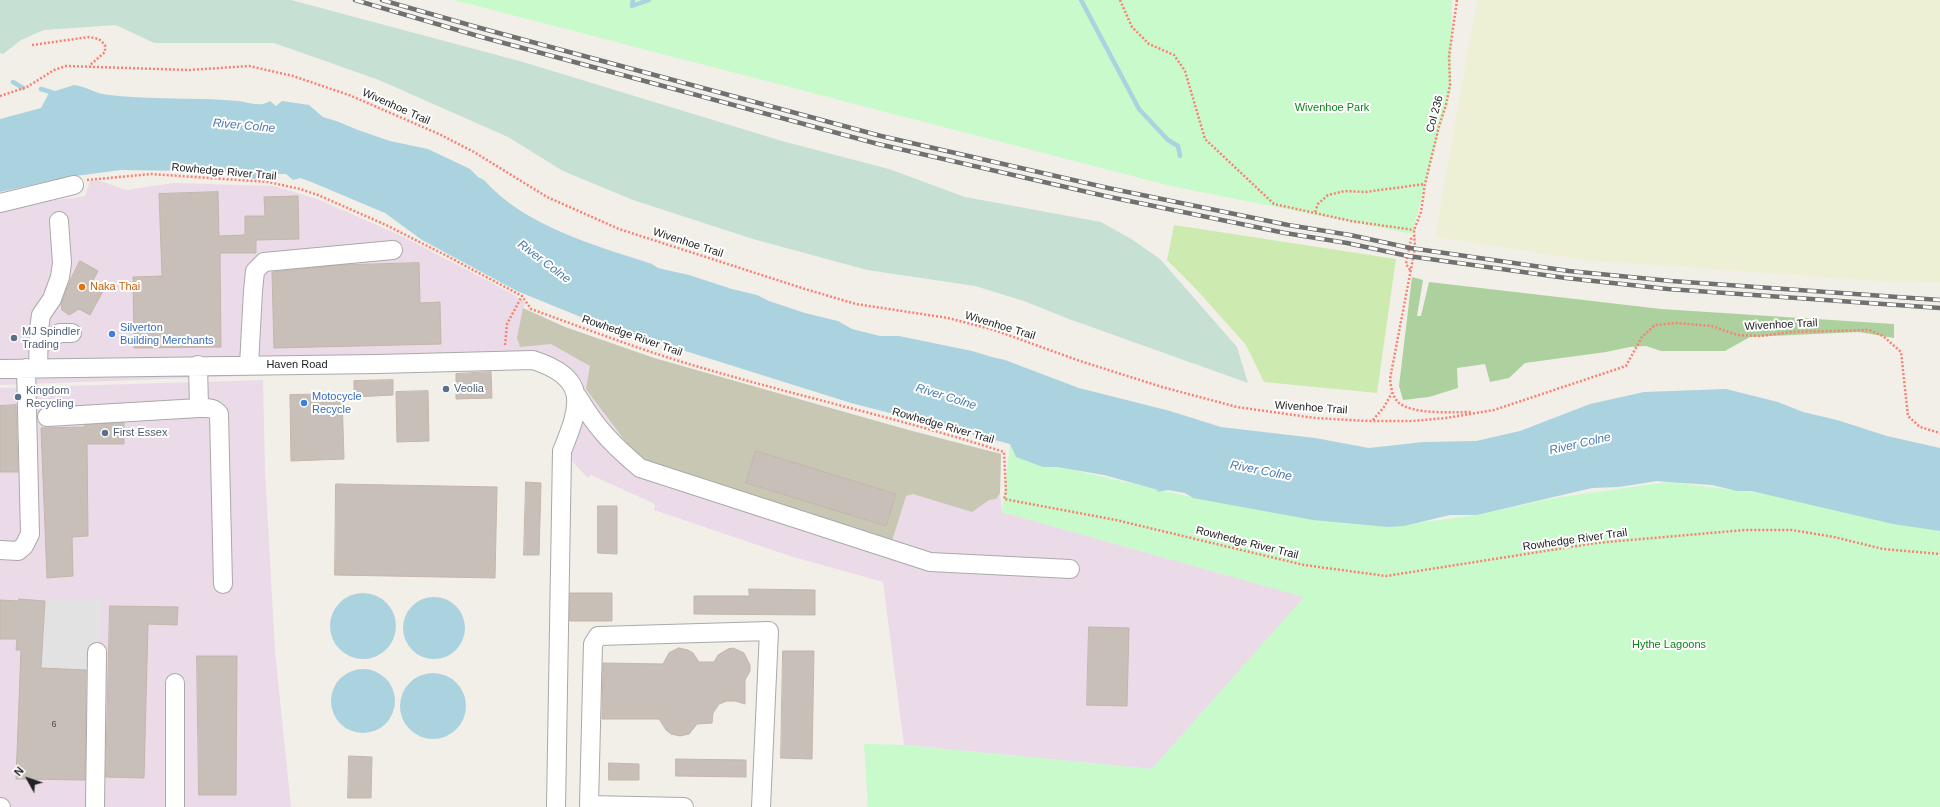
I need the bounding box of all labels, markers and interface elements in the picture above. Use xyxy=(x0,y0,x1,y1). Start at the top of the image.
street label: Wivenhoe Trail xyxy=(360,86,432,128)
street label: Col 236 xyxy=(1424,94,1446,134)
park label: Wivenhoe Park xyxy=(1295,101,1369,115)
water label: River Colne xyxy=(212,116,276,136)
street label: Rowhedge River Trail xyxy=(171,161,277,183)
street label: Wivenhoe Trail xyxy=(651,225,725,261)
water label: River Colne xyxy=(515,237,573,287)
place label: Naka Thai xyxy=(90,280,140,294)
marker: Naka Thai xyxy=(77,282,87,292)
street label: Wivenhoe Trail xyxy=(963,309,1037,343)
street label: Rowhedge River Trail xyxy=(580,313,684,359)
street label: Wivenhoe Trail xyxy=(1744,317,1818,333)
place label: Silverton Building Merchants xyxy=(120,321,214,347)
place label: MJ Spindler Trading xyxy=(22,325,80,351)
marker: Silverton Building Merchants xyxy=(107,329,117,339)
marker: MJ Spindler Trading xyxy=(9,333,19,343)
street label: Haven Road xyxy=(266,358,328,372)
water label: River Colne xyxy=(914,381,978,413)
place label: Veolia xyxy=(454,382,484,396)
place label: Kingdom Recycling xyxy=(26,384,74,410)
marker: Veolia xyxy=(441,384,451,394)
place label: Motocycle Recycle xyxy=(312,390,362,416)
marker: Kingdom Recycling xyxy=(13,392,23,402)
marker: Motocycle Recycle xyxy=(299,398,309,408)
street label: Wivenhoe Trail xyxy=(1274,399,1348,417)
street label: Rowhedge River Trail xyxy=(891,405,995,447)
place label: First Essex xyxy=(113,426,167,440)
marker: First Essex xyxy=(100,428,110,438)
water label: River Colne xyxy=(1548,430,1612,458)
water label: River Colne xyxy=(1229,458,1293,484)
street label: Rowhedge River Trail xyxy=(1194,524,1300,562)
street label: Rowhedge River Trail xyxy=(1522,526,1628,554)
park label: Hythe Lagoons xyxy=(1632,638,1706,652)
house number: 6 xyxy=(51,720,57,730)
north arrow xyxy=(8,759,48,799)
text: N xyxy=(12,764,26,778)

